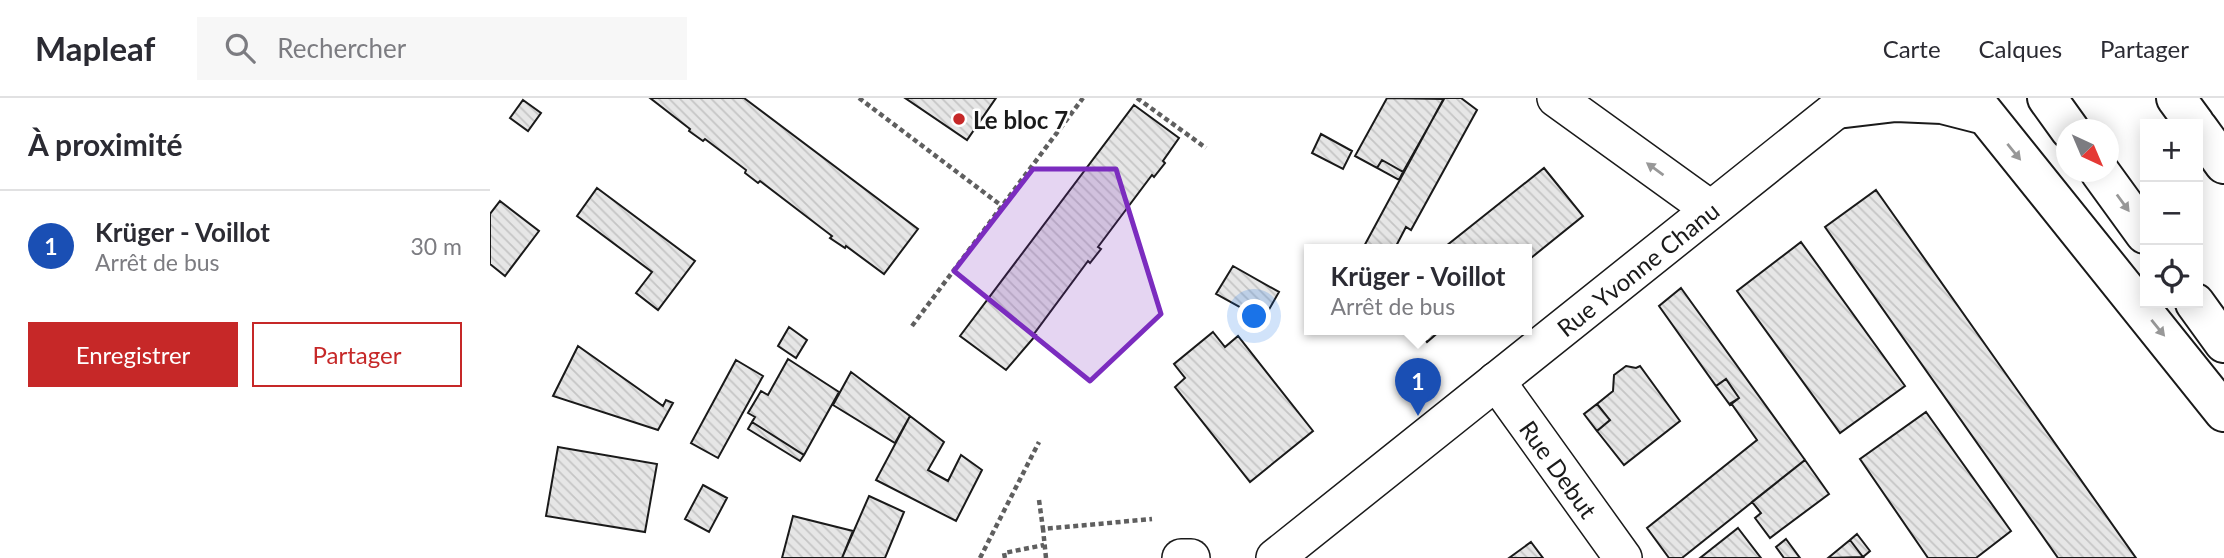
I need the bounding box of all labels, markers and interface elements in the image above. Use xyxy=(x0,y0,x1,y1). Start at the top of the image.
search box xyxy=(197,17,687,80)
text: Mapleaf xyxy=(35,28,155,68)
icon: search xyxy=(221,29,259,67)
text: Rechercher xyxy=(277,32,406,64)
text: Carte xyxy=(1883,34,1941,63)
text: Calques xyxy=(1979,34,2062,63)
text: Partager xyxy=(2100,34,2189,63)
place label: Le bloc 7 xyxy=(973,105,1068,134)
marker: Le bloc 7 xyxy=(951,111,967,127)
north arrow xyxy=(2056,119,2119,182)
map controls xyxy=(2140,119,2203,308)
button: + xyxy=(2140,119,2203,182)
text: À proximité xyxy=(28,126,183,162)
one-way arrow xyxy=(2007,142,2022,160)
one-way arrow xyxy=(1646,162,1664,176)
button: − xyxy=(2140,182,2203,245)
one-way arrow xyxy=(2116,194,2130,212)
street label: Rue Yvonne Chanu xyxy=(1551,195,1724,342)
text: Krüger - Voillot xyxy=(95,216,270,248)
text: 1 xyxy=(44,232,58,260)
text: 30 m xyxy=(411,232,462,260)
popup xyxy=(1304,244,1532,335)
button: locate xyxy=(2140,245,2203,308)
text: Arrêt de bus xyxy=(95,248,220,276)
text: Krüger - Voillot xyxy=(1331,260,1505,292)
text: Arrêt de bus xyxy=(1331,292,1455,320)
your location xyxy=(1237,299,1271,333)
one-way arrow xyxy=(2150,320,2165,337)
button: Enregistrer xyxy=(28,322,238,387)
button: Partager xyxy=(252,322,462,387)
pin: 1 xyxy=(1395,358,1441,416)
street label: Rue Debut xyxy=(1514,414,1604,523)

